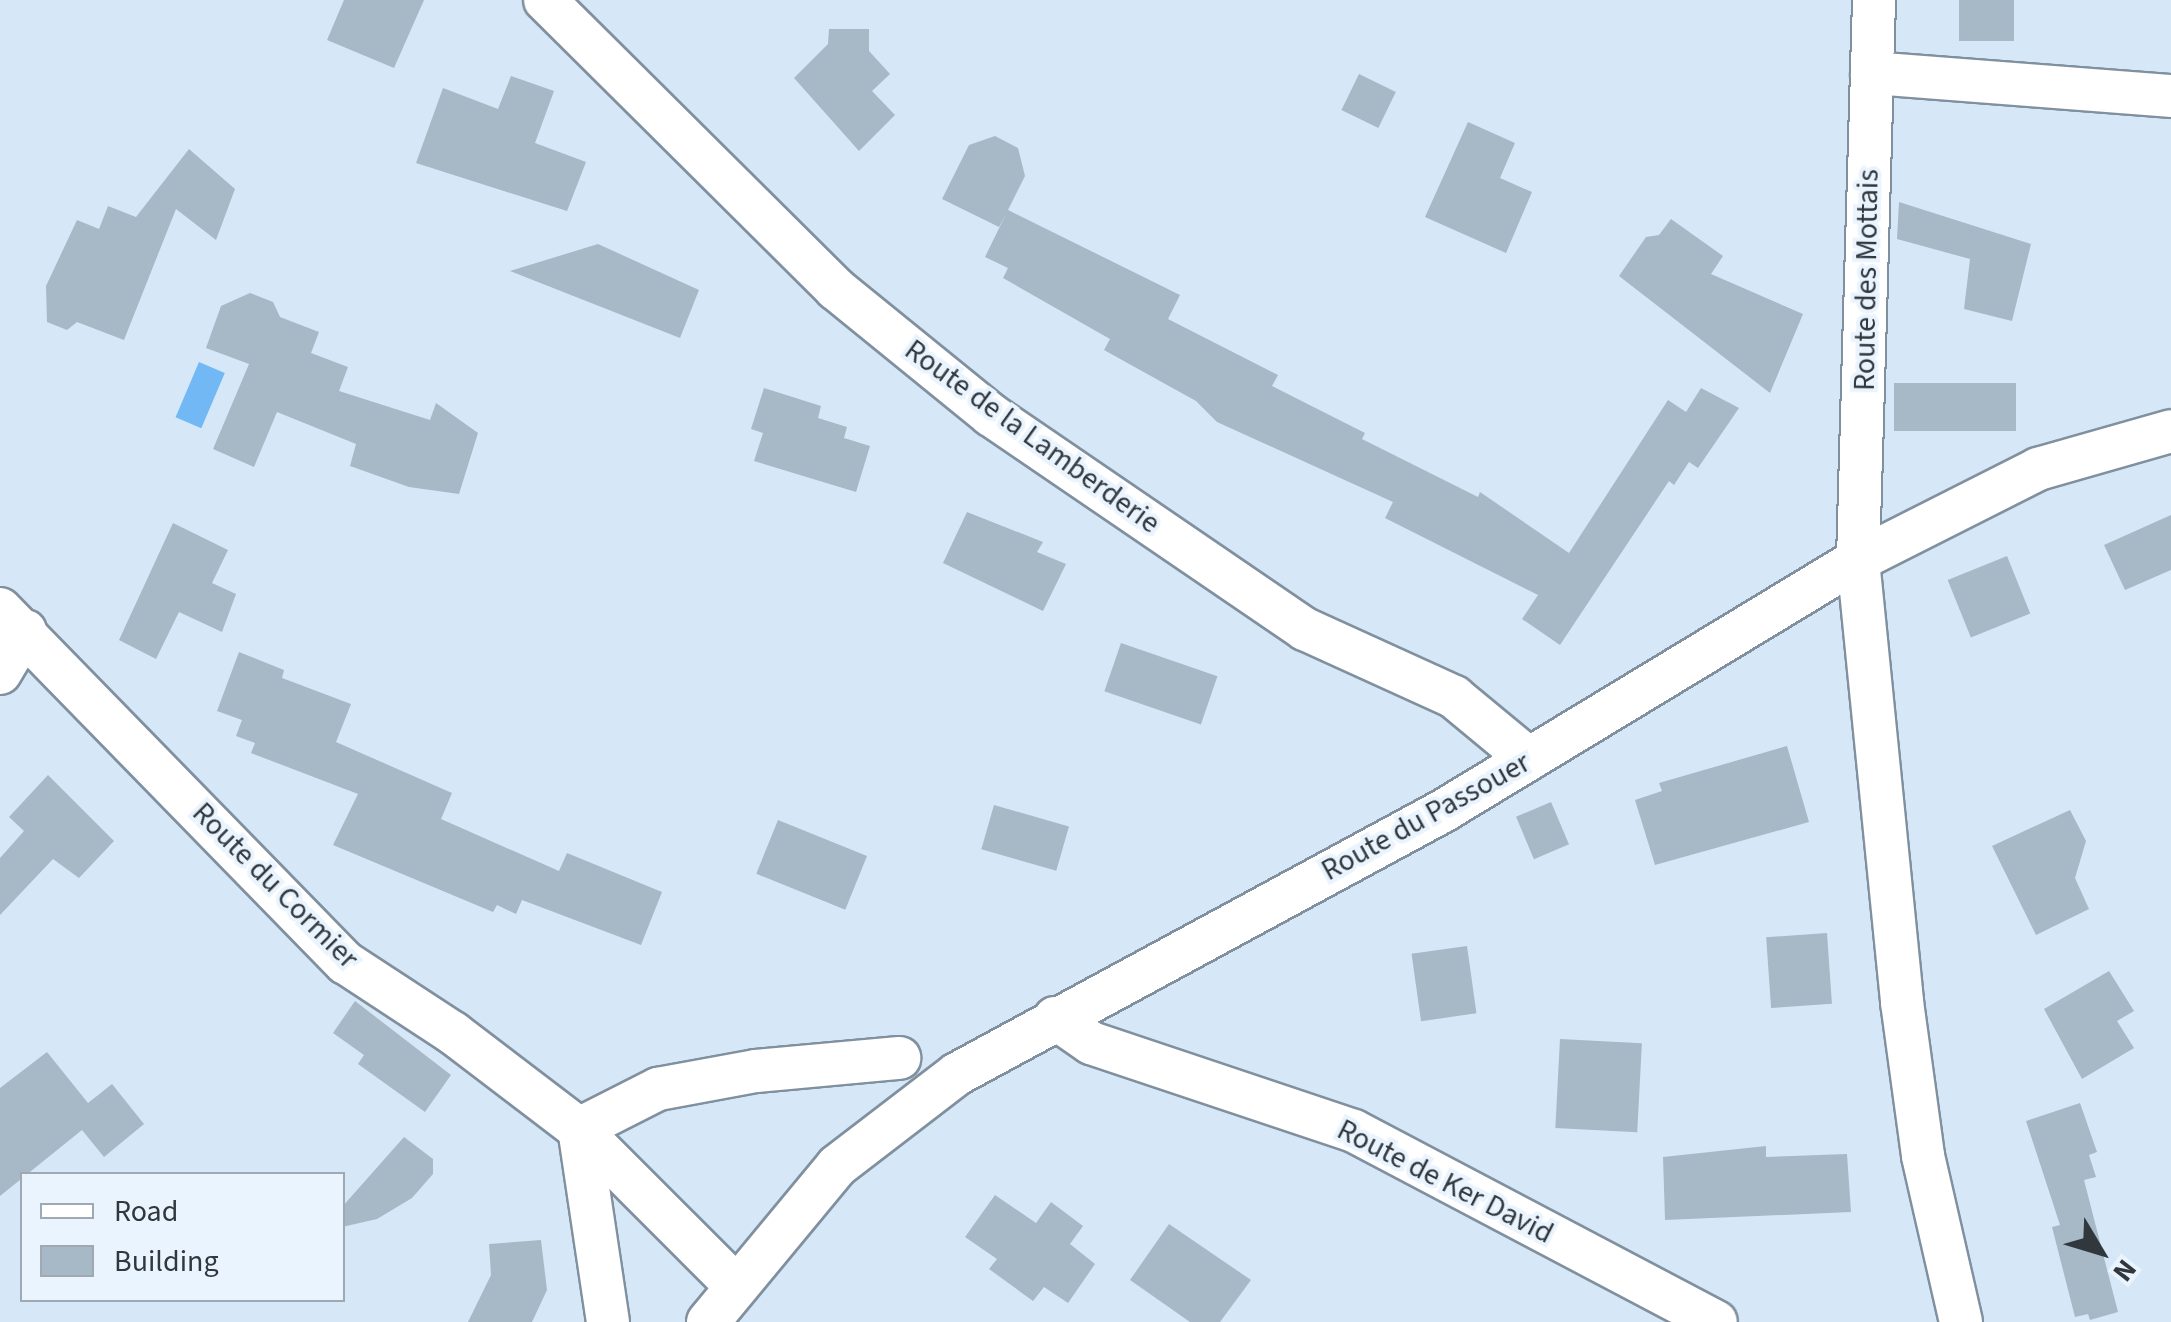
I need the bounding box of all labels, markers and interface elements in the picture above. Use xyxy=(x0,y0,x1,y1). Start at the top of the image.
street label: Route des Mottais xyxy=(1847,169,1887,391)
street label: Route de la Lamberderie xyxy=(897,332,1167,542)
street label: Route du Passouer xyxy=(1315,745,1537,889)
street label: Route du Cormier xyxy=(184,795,366,977)
street label: Route de Ker David xyxy=(1331,1112,1559,1252)
legend xyxy=(20,1172,345,1302)
text: Road xyxy=(114,1190,178,1233)
north arrow xyxy=(2051,1202,2151,1302)
text: Building xyxy=(114,1240,219,1283)
text: N xyxy=(2103,1251,2146,1290)

